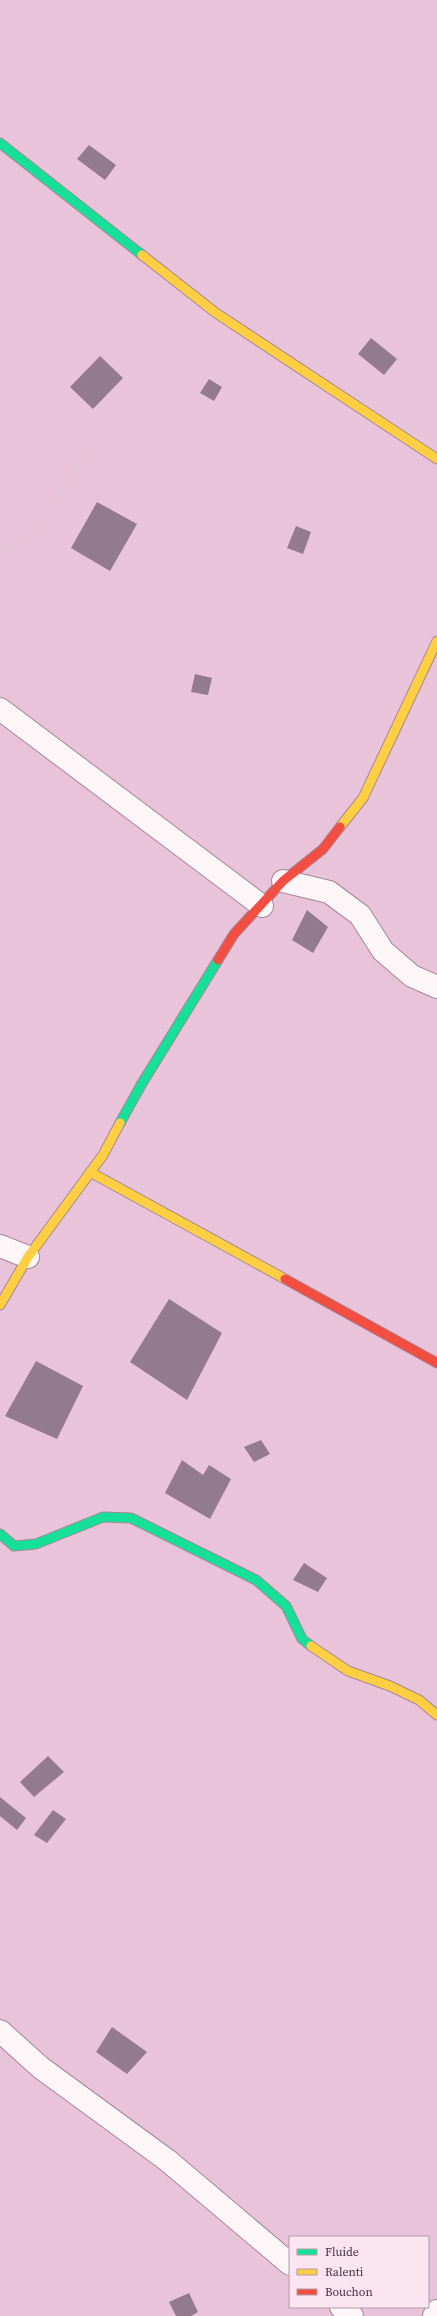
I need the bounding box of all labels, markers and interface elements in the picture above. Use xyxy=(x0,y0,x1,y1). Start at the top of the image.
legend xyxy=(289,2236,429,2308)
text: Fluide xyxy=(325,2244,359,2260)
text: Ralenti xyxy=(325,2264,364,2280)
text: Bouchon xyxy=(325,2284,373,2300)

